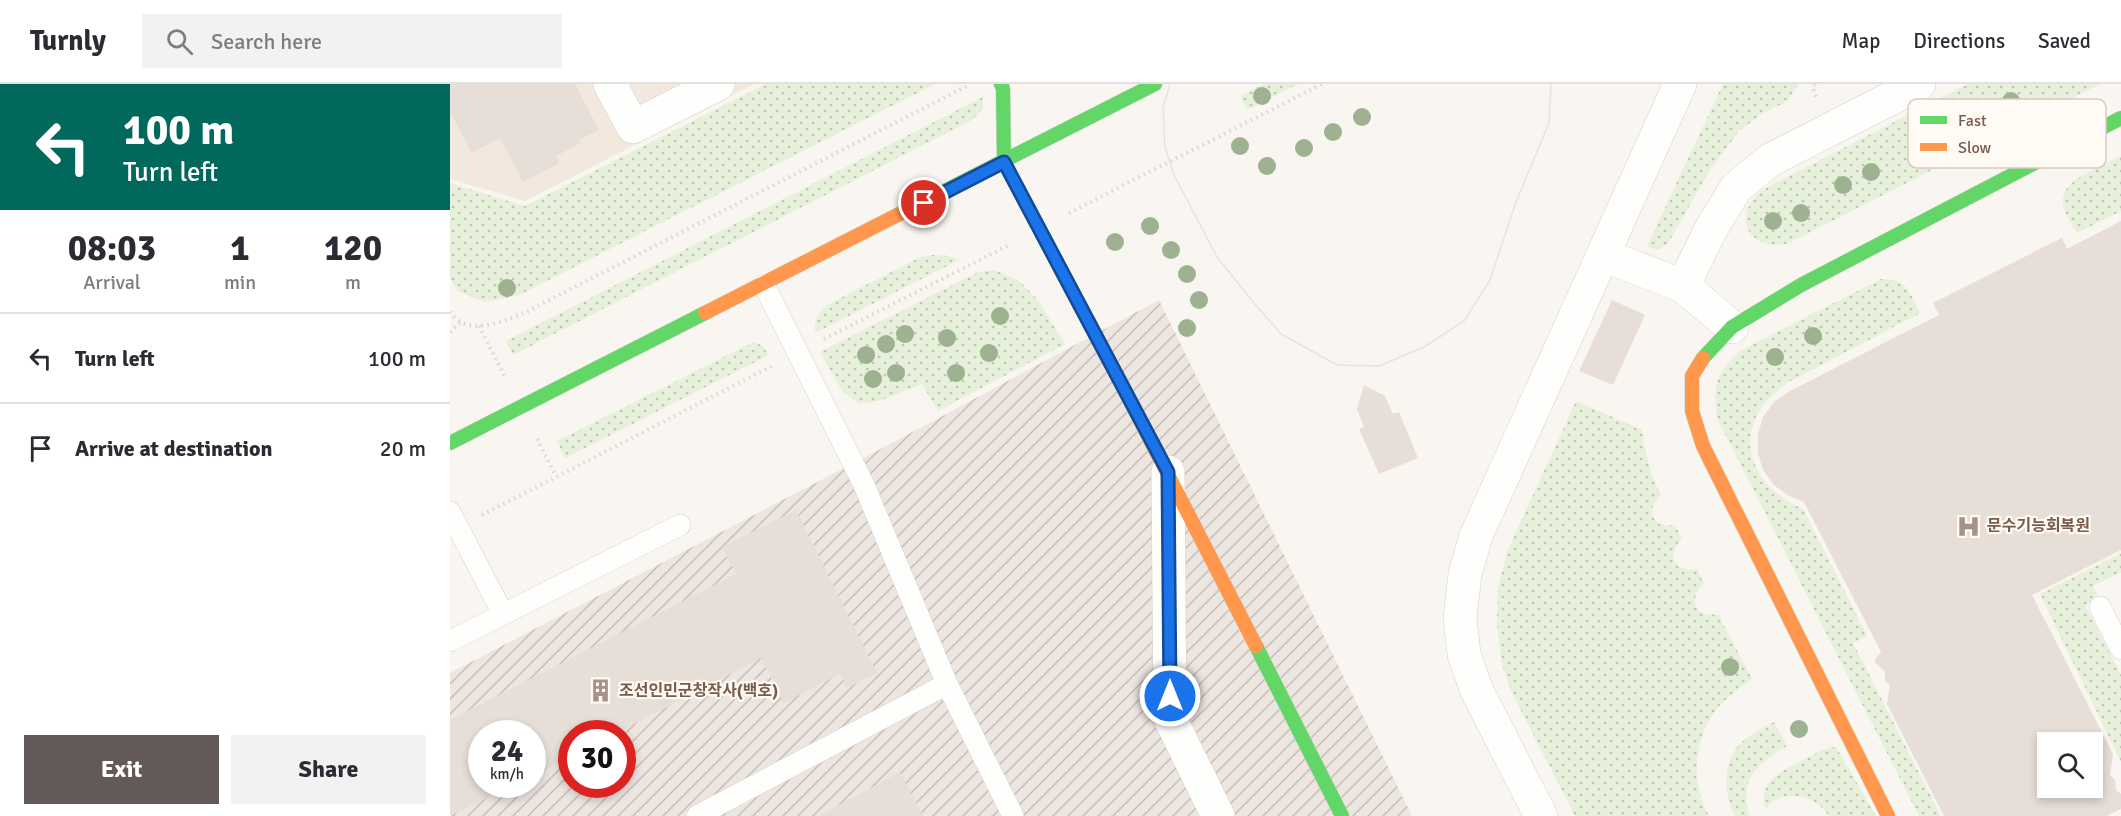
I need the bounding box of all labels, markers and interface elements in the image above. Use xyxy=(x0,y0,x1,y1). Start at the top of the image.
search box xyxy=(142,14,562,68)
text: Turnly xyxy=(30,24,106,58)
icon: search xyxy=(163,25,196,58)
text: Search here xyxy=(211,28,322,55)
text: Map xyxy=(1842,28,1880,54)
text: Directions xyxy=(1913,28,2005,54)
text: Saved xyxy=(2038,28,2091,54)
legend xyxy=(1908,99,2106,168)
text: 100 m xyxy=(123,105,234,156)
icon: left xyxy=(24,108,102,186)
text: Fast xyxy=(1958,111,1987,131)
text: Slow xyxy=(1958,138,1992,158)
text: Turn left xyxy=(123,156,218,189)
pin xyxy=(898,177,949,228)
icon: arrive xyxy=(907,186,940,219)
text: 08:03 xyxy=(68,226,156,271)
text: 1 xyxy=(230,226,250,271)
text: 120 xyxy=(324,226,382,271)
text: Arrival xyxy=(83,270,141,295)
text: min xyxy=(224,270,256,295)
text: m xyxy=(345,270,361,295)
icon: left xyxy=(24,342,57,375)
text: Turn left xyxy=(75,345,155,372)
text: 100 m xyxy=(368,345,426,372)
icon: arrive xyxy=(24,432,57,465)
text: Arrive at destination xyxy=(75,435,272,462)
text: 20 m xyxy=(380,435,426,462)
hospital icon: 문수기능회복원 xyxy=(1956,513,1982,539)
place label: 문수기능회복원 xyxy=(1987,516,2090,536)
position arrow xyxy=(1138,664,1202,728)
building icon: 조선인민군창작사(백호) xyxy=(588,678,614,704)
place label: 조선인민군창작사(백호) xyxy=(619,681,778,701)
speed limit sign: 30 xyxy=(558,720,636,798)
map controls xyxy=(2037,732,2103,798)
button: search xyxy=(2037,732,2103,798)
text: 24 xyxy=(491,733,523,770)
button: Exit xyxy=(24,735,219,804)
button: Share xyxy=(231,735,426,804)
text: km/h xyxy=(490,765,524,783)

